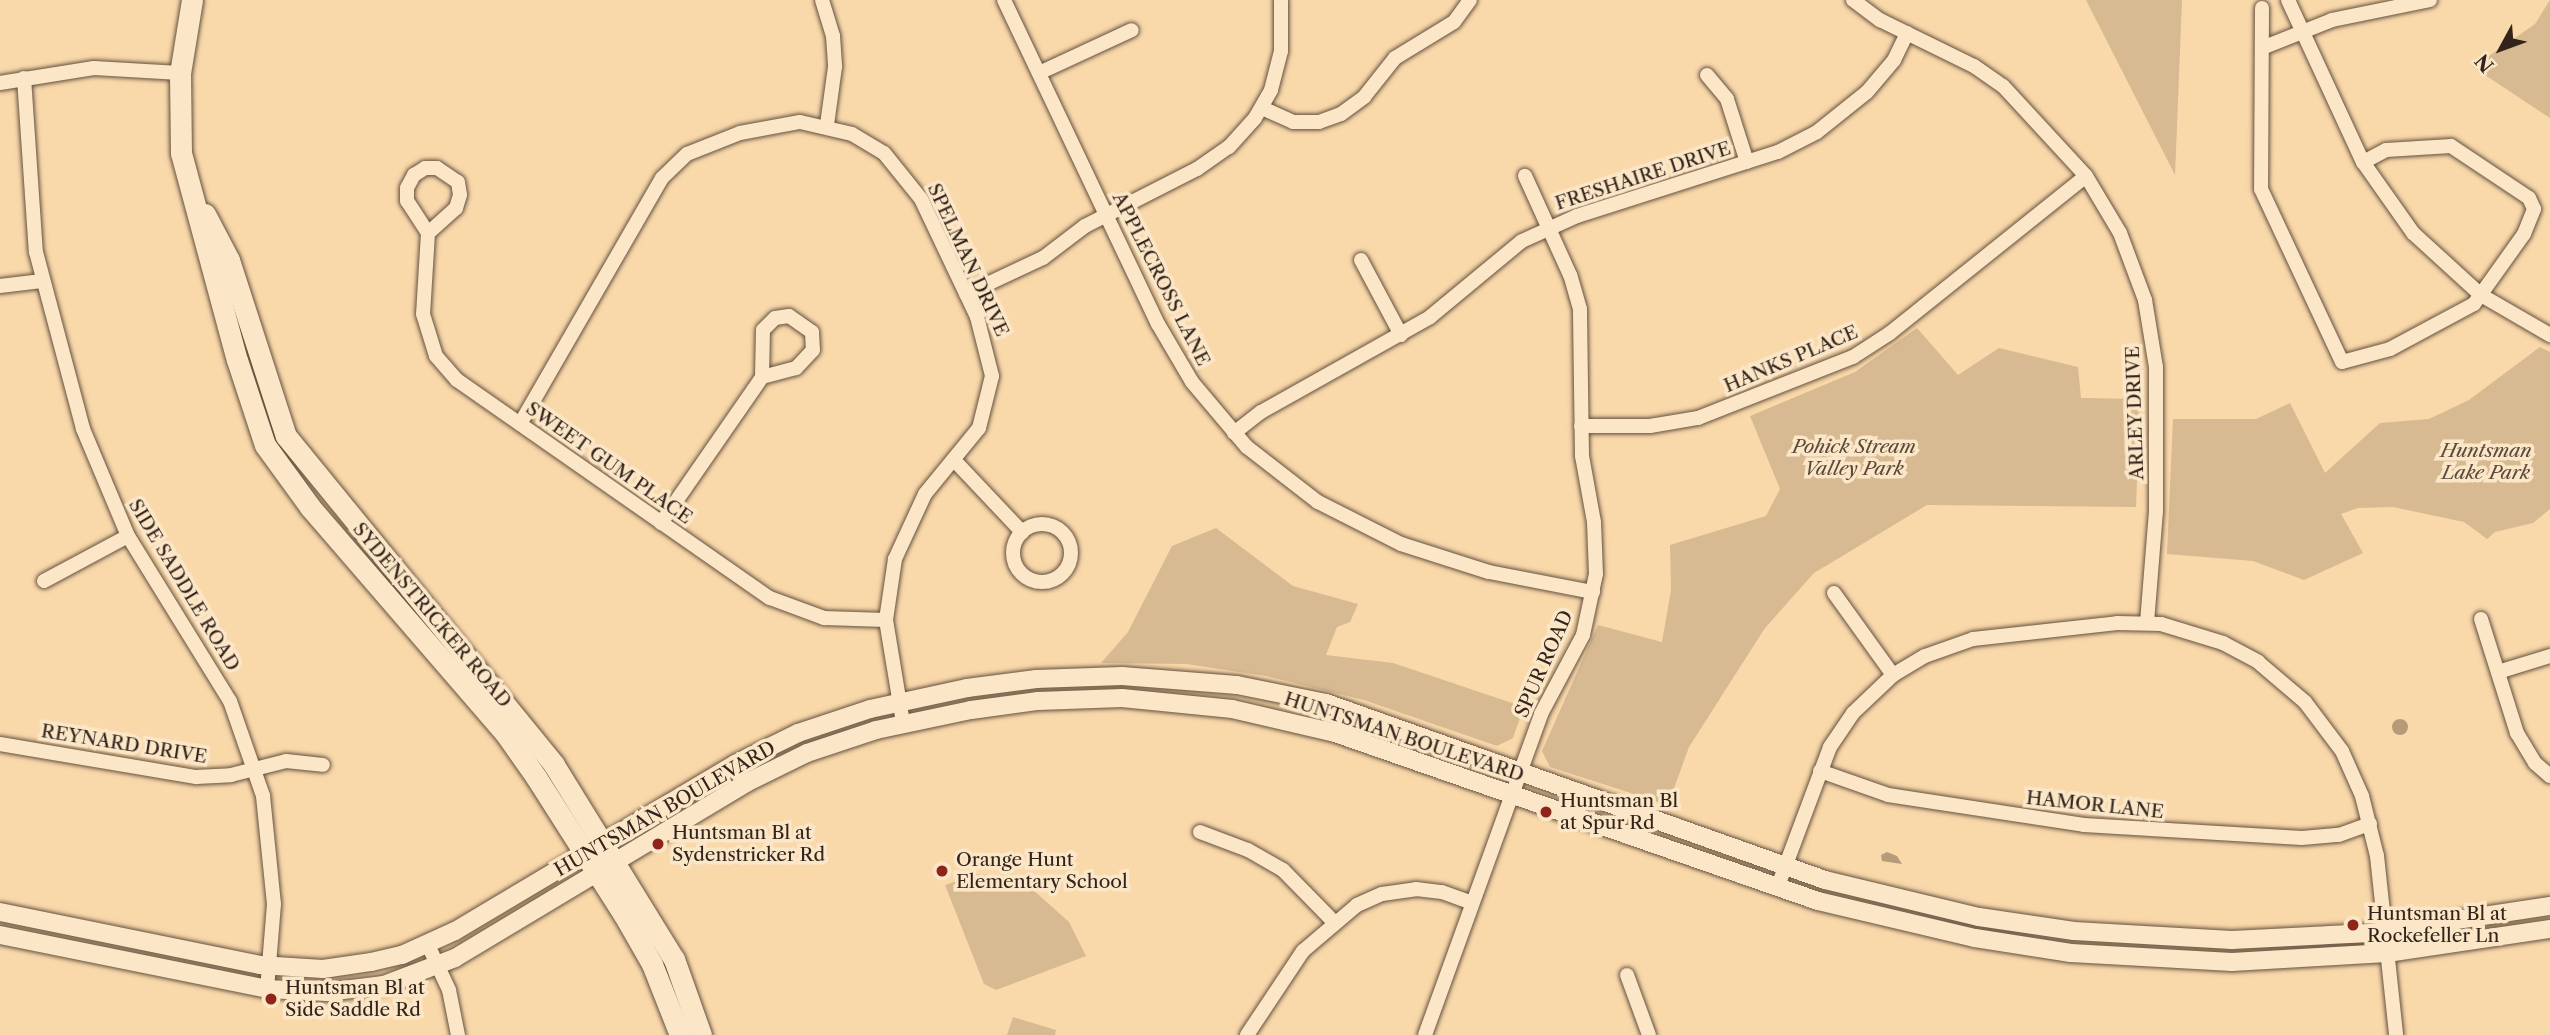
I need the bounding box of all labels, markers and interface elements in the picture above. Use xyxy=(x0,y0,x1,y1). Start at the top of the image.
north arrow xyxy=(2466,14,2536,84)
text: N xyxy=(2471,49,2499,77)
street label: FRESHAIRE DRIVE xyxy=(1552,137,1734,215)
street label: SPELMAN DRIVE xyxy=(923,180,1013,340)
street label: APPLECROSS LANE xyxy=(1107,188,1215,370)
street label: HANKS PLACE xyxy=(1721,320,1861,398)
street label: ARLEY DRIVE xyxy=(2121,345,2149,481)
street label: SWEET GUM PLACE xyxy=(521,397,697,529)
park label: Pohick Stream Valley Park xyxy=(1792,436,1916,480)
park label: Huntsman Lake Park xyxy=(2440,440,2532,484)
street label: SIDE SADDLE ROAD xyxy=(124,495,244,675)
street label: SYDENSTRICKER ROAD xyxy=(348,518,516,712)
street label: SPUR ROAD xyxy=(1510,606,1578,722)
street label: HUNTSMAN BOULEVARD xyxy=(1281,687,1527,787)
street label: REYNARD DRIVE xyxy=(40,720,208,768)
street label: HUNTSMAN BOULEVARD xyxy=(551,736,779,882)
street label: HAMOR LANE xyxy=(2025,786,2165,824)
place label: Huntsman Bl at Spur Rd xyxy=(1560,790,1678,834)
marker: Huntsman Bl at Spur Rd xyxy=(1538,804,1554,820)
place label: Huntsman Bl at Sydenstricker Rd xyxy=(672,822,825,866)
marker: Huntsman Bl at Sydenstricker Rd xyxy=(650,836,666,852)
place label: Orange Hunt Elementary School xyxy=(956,849,1128,893)
marker: Orange Hunt Elementary School xyxy=(934,863,950,879)
place label: Huntsman Bl at Rockefeller Ln xyxy=(2367,903,2507,947)
marker: Huntsman Bl at Rockefeller Ln xyxy=(2345,917,2361,933)
place label: Huntsman Bl at Side Saddle Rd xyxy=(285,977,425,1021)
marker: Huntsman Bl at Side Saddle Rd xyxy=(263,991,279,1007)

